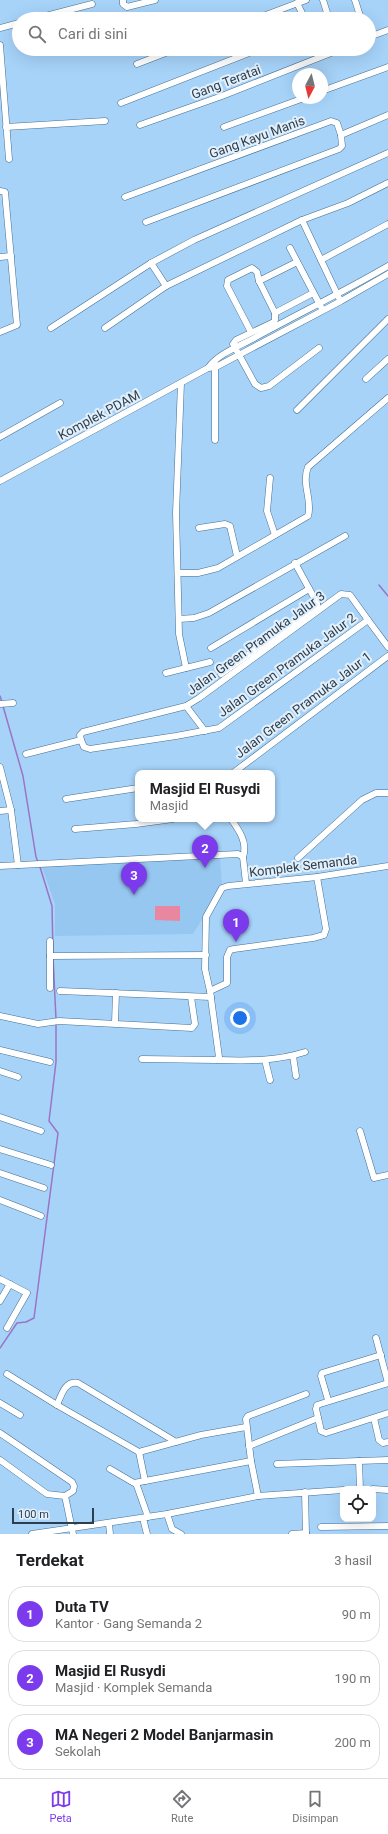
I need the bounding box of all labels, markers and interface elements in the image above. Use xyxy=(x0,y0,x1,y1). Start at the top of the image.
search box xyxy=(12,12,376,56)
icon: search xyxy=(26,23,48,45)
text: Cari di sini xyxy=(58,25,128,43)
street label: Gang Teratai xyxy=(189,62,263,102)
north arrow xyxy=(292,68,328,104)
street label: Gang Kayu Manis xyxy=(207,113,307,161)
street label: Komplek PDAM xyxy=(56,387,142,443)
street label: Jalan Green Pramuka Jalur 3 xyxy=(184,588,328,698)
street label: Jalan Green Pramuka Jalur 2 xyxy=(215,610,359,720)
street label: Jalan Green Pramuka Jalur 1 xyxy=(232,649,374,761)
popup xyxy=(135,770,275,822)
text: Masjid El Rusydi xyxy=(150,780,260,798)
text: Masjid xyxy=(150,798,188,813)
pin: 2 xyxy=(192,835,218,868)
street label: Komplek Semanda xyxy=(248,852,358,880)
pin: 3 xyxy=(121,862,147,895)
pin: 1 xyxy=(223,909,249,942)
your location xyxy=(230,1008,250,1028)
map controls xyxy=(340,1486,376,1522)
button: locate xyxy=(340,1486,376,1522)
scale bar xyxy=(12,1506,94,1525)
text: 100 m xyxy=(18,1508,49,1521)
text: Terdekat xyxy=(16,1550,84,1570)
text: 3 hasil xyxy=(334,1553,372,1568)
text: Duta TV xyxy=(55,1598,109,1616)
text: 1 xyxy=(26,1607,34,1622)
text: 90 m xyxy=(342,1607,371,1622)
text: Kantor · Gang Semanda 2 xyxy=(55,1616,202,1631)
text: Masjid El Rusydi xyxy=(55,1662,166,1680)
text: 2 xyxy=(26,1671,34,1686)
text: 190 m xyxy=(334,1671,371,1686)
text: Masjid · Komplek Semanda xyxy=(55,1680,212,1695)
text: MA Negeri 2 Model Banjarmasin xyxy=(55,1726,273,1744)
text: 3 xyxy=(26,1735,34,1750)
text: 200 m xyxy=(334,1735,371,1750)
text: Sekolah xyxy=(55,1744,101,1759)
tab: Peta xyxy=(50,1788,72,1825)
tab: Rute xyxy=(171,1788,193,1825)
tab: Disimpan xyxy=(292,1788,338,1825)

